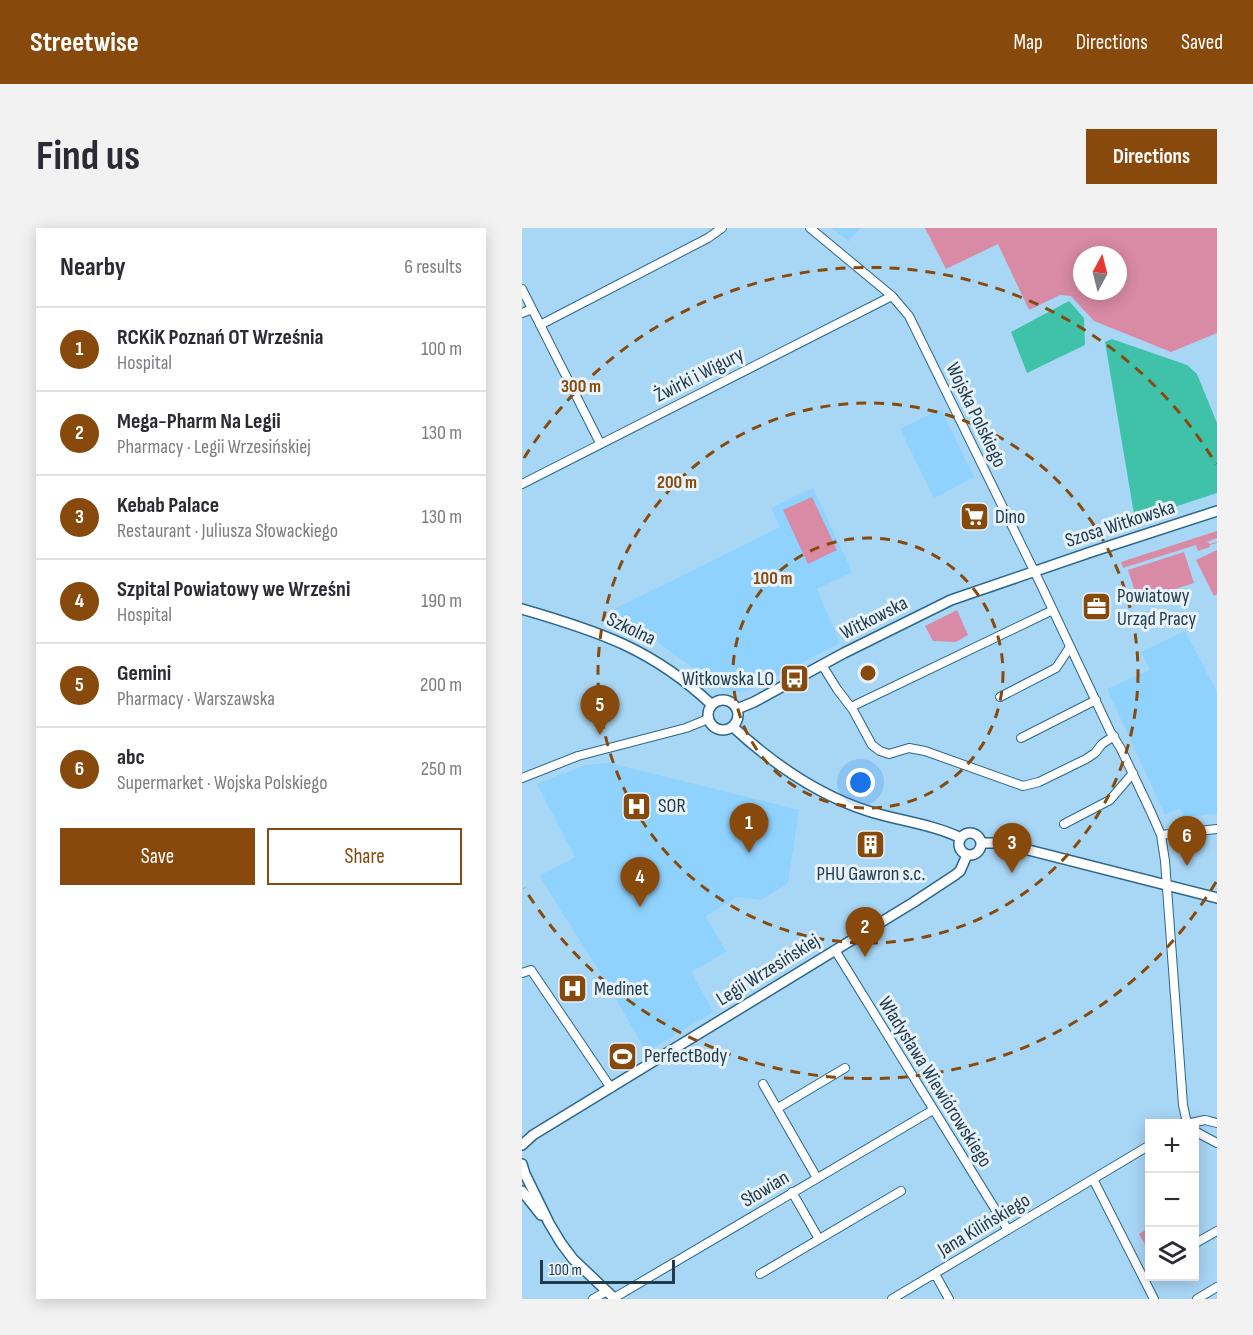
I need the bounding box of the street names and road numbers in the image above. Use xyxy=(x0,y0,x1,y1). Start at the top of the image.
street label: Żwirki i Wigury xyxy=(650,342,748,408)
street label: Wojska Polskiego xyxy=(940,359,1012,471)
street label: Szosa Witkowska xyxy=(1062,495,1178,553)
street label: Witkowska xyxy=(836,591,912,645)
street label: Szkolna xyxy=(603,607,659,651)
street label: Legii Wrzesińskiej xyxy=(712,929,824,1011)
street label: Władysława Wiewiórowskiego xyxy=(873,992,997,1172)
street label: Słowian xyxy=(737,1165,793,1213)
street label: Jana Kilińskiego xyxy=(933,1188,1034,1262)

